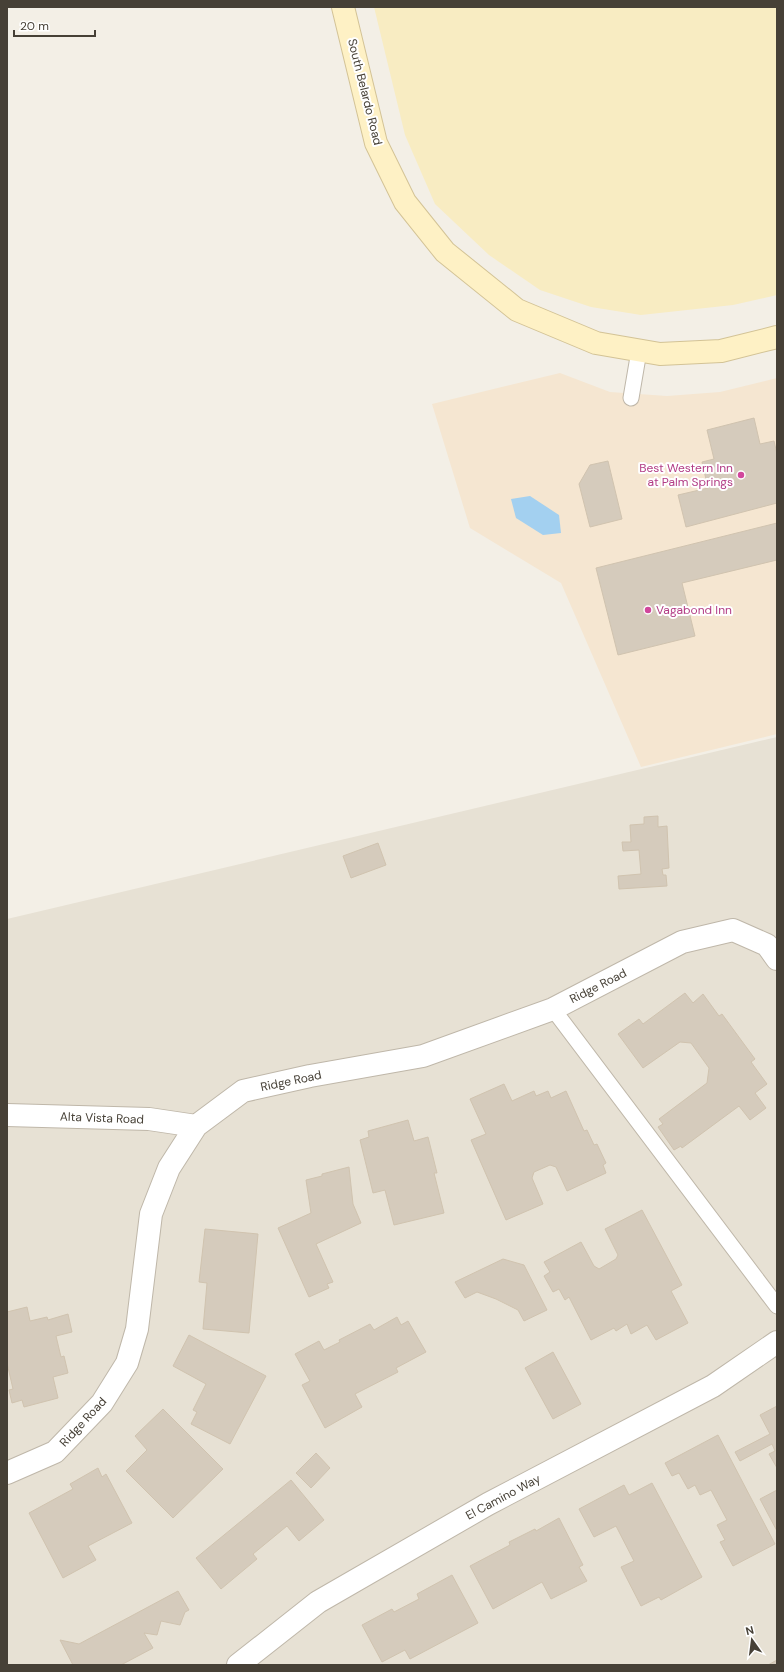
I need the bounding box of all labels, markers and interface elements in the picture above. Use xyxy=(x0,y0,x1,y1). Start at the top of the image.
scale bar xyxy=(14,12,95,38)
text: 20 m xyxy=(20,18,49,34)
street label: South Belardo Road xyxy=(344,37,386,147)
place label: Best Western Inn at Palm Springs xyxy=(639,460,733,490)
marker: Best Western Inn at Palm Springs xyxy=(736,470,746,480)
place label: Vagabond Inn xyxy=(656,602,732,618)
marker: Vagabond Inn xyxy=(643,605,653,615)
street label: Ridge Road xyxy=(567,965,629,1007)
street label: Ridge Road xyxy=(259,1067,323,1095)
street label: Alta Vista Road xyxy=(60,1109,144,1127)
street label: Ridge Road xyxy=(56,1394,110,1450)
street label: El Camino Way xyxy=(463,1470,544,1523)
north arrow xyxy=(732,1620,772,1660)
text: N xyxy=(744,1623,755,1638)

